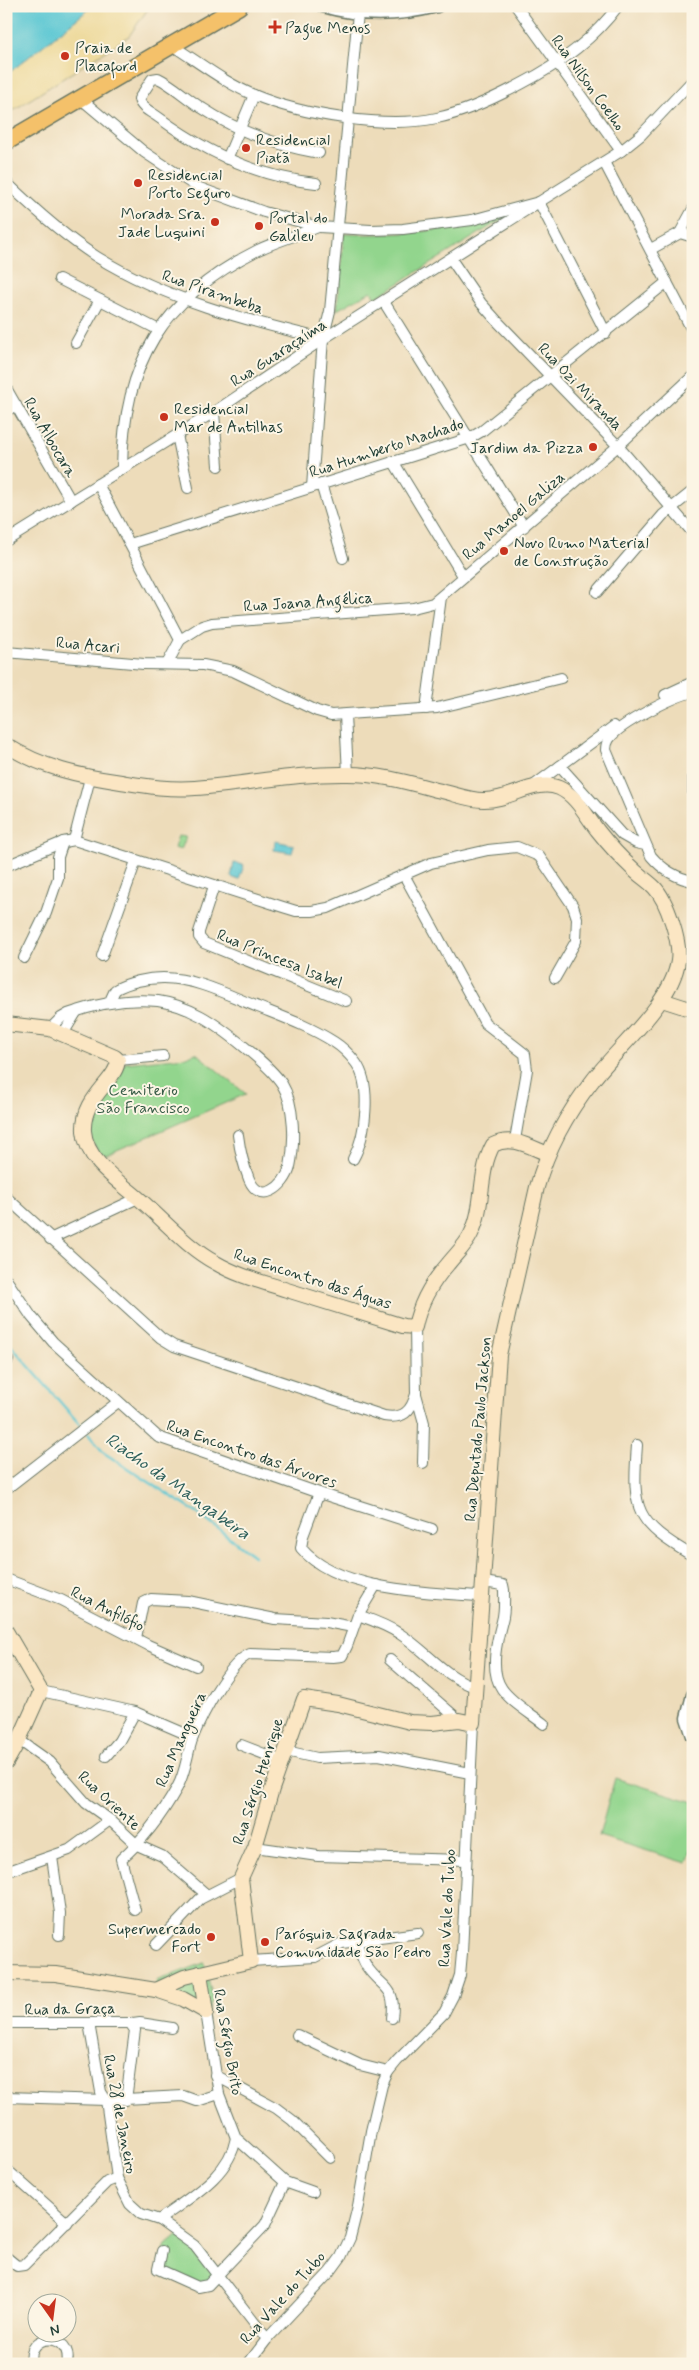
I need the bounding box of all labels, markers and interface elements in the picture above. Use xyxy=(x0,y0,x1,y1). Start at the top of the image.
place label: Pague Menos xyxy=(285,18,370,40)
marker: Pague Menos xyxy=(269,21,281,33)
street label: Rua Nilson Coelho xyxy=(546,31,630,135)
place label: Praia de Placaford xyxy=(75,38,137,79)
marker: Praia de Placaford xyxy=(59,50,71,62)
place label: Residencial Piatã xyxy=(256,130,330,169)
marker: Residencial Piatã xyxy=(240,142,252,154)
place label: Residencial Porto Seguro xyxy=(148,165,231,205)
marker: Residencial Porto Seguro xyxy=(132,177,144,189)
place label: Morada Sra. Jade Luquini xyxy=(118,204,205,243)
place label: Portal do Galileu xyxy=(269,208,328,247)
marker: Morada Sra. Jade Luquini xyxy=(209,216,221,228)
marker: Portal do Galileu xyxy=(253,220,265,232)
street label: Rua Pirambeba xyxy=(159,265,266,320)
street label: Rua Guaraçaíma xyxy=(227,314,331,392)
street label: Rua Ozi Miranda xyxy=(533,339,627,435)
street label: Rua Albocara xyxy=(18,394,81,482)
place label: Residencial Mar de Antilhas xyxy=(174,399,283,438)
marker: Residencial Mar de Antilhas xyxy=(158,411,170,423)
street label: Rua Humberto Machado xyxy=(307,414,466,483)
place label: Jardim da Pizza xyxy=(470,438,583,459)
marker: Jardim da Pizza xyxy=(587,441,599,453)
street label: Rua Manoel Galiza xyxy=(458,467,570,565)
place label: Novo Rumo Material de Construção xyxy=(514,533,649,572)
marker: Novo Rumo Material de Construção xyxy=(498,545,510,557)
street label: Rua Joana Angélica xyxy=(243,588,373,618)
street label: Rua Acari xyxy=(55,632,121,659)
street label: Rua Princesa Isabel xyxy=(213,925,345,994)
park label: Cemiterio São Francisco xyxy=(96,1080,190,1119)
street label: Rua Encontro das Águas xyxy=(231,1244,394,1315)
street label: Rua Deputado Paulo Jackson xyxy=(460,1336,497,1522)
street label: Rua Encontro das Árvores xyxy=(164,1415,339,1493)
water label: Riacho da Mangabeira xyxy=(100,1428,255,1546)
street label: Rua Anfilófio xyxy=(67,1582,148,1637)
street label: Rua Mangueira xyxy=(151,1689,213,1791)
street label: Rua Sérgio Henrique xyxy=(228,1715,290,1848)
street label: Rua Oriente xyxy=(73,1766,145,1836)
street label: Rua Vale do Tubo xyxy=(434,1848,461,1968)
place label: Supermercado Fort xyxy=(108,1919,201,1958)
place label: Paróquia Sagrada Comunidade São Pedro xyxy=(275,1924,431,1963)
marker: Supermercado Fort xyxy=(205,1931,217,1943)
marker: Paróquia Sagrada Comunidade São Pedro xyxy=(259,1936,271,1948)
street label: Rua Sérgio Brito xyxy=(207,1987,247,2097)
street label: Rua da Graça xyxy=(24,1998,116,2021)
street label: Rua 28 de Janeiro xyxy=(98,2053,141,2176)
street label: Rua Vale do Tubo xyxy=(236,2247,331,2349)
north arrow xyxy=(28,2292,78,2342)
text: N xyxy=(48,2320,62,2340)

